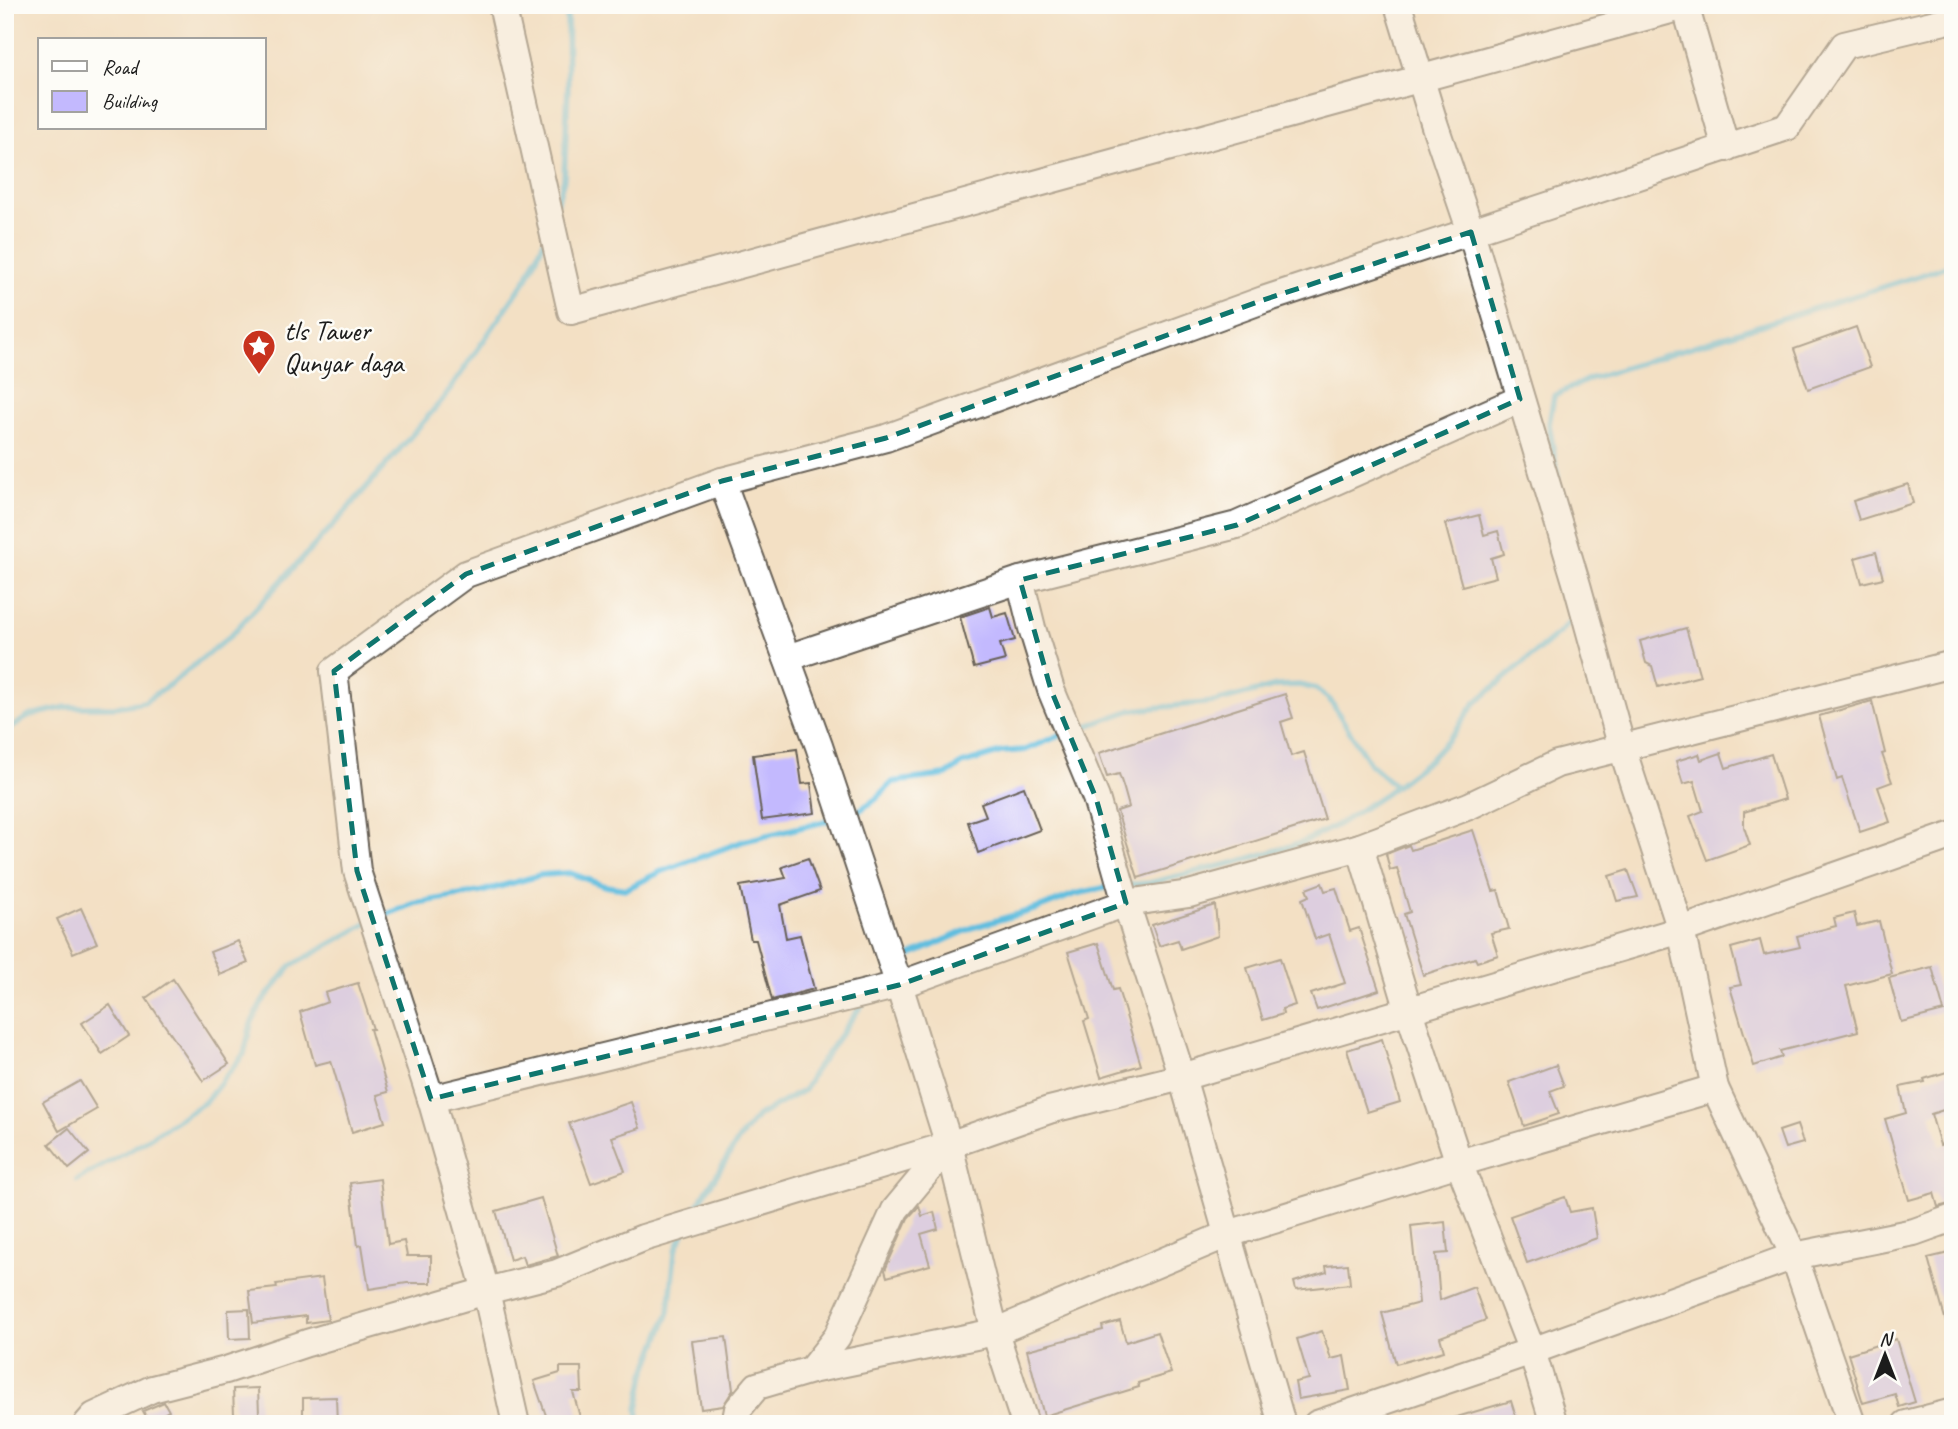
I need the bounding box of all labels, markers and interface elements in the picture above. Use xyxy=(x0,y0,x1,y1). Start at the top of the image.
legend xyxy=(38,38,266,130)
text: Road xyxy=(102,54,141,80)
text: Building xyxy=(102,88,159,114)
place label: tls Tawer Qunyar daga xyxy=(284,313,405,380)
place icon: tls Tawer Qunyar daga xyxy=(240,327,278,376)
north arrow xyxy=(1850,1320,1920,1390)
text: N xyxy=(1879,1327,1894,1351)

